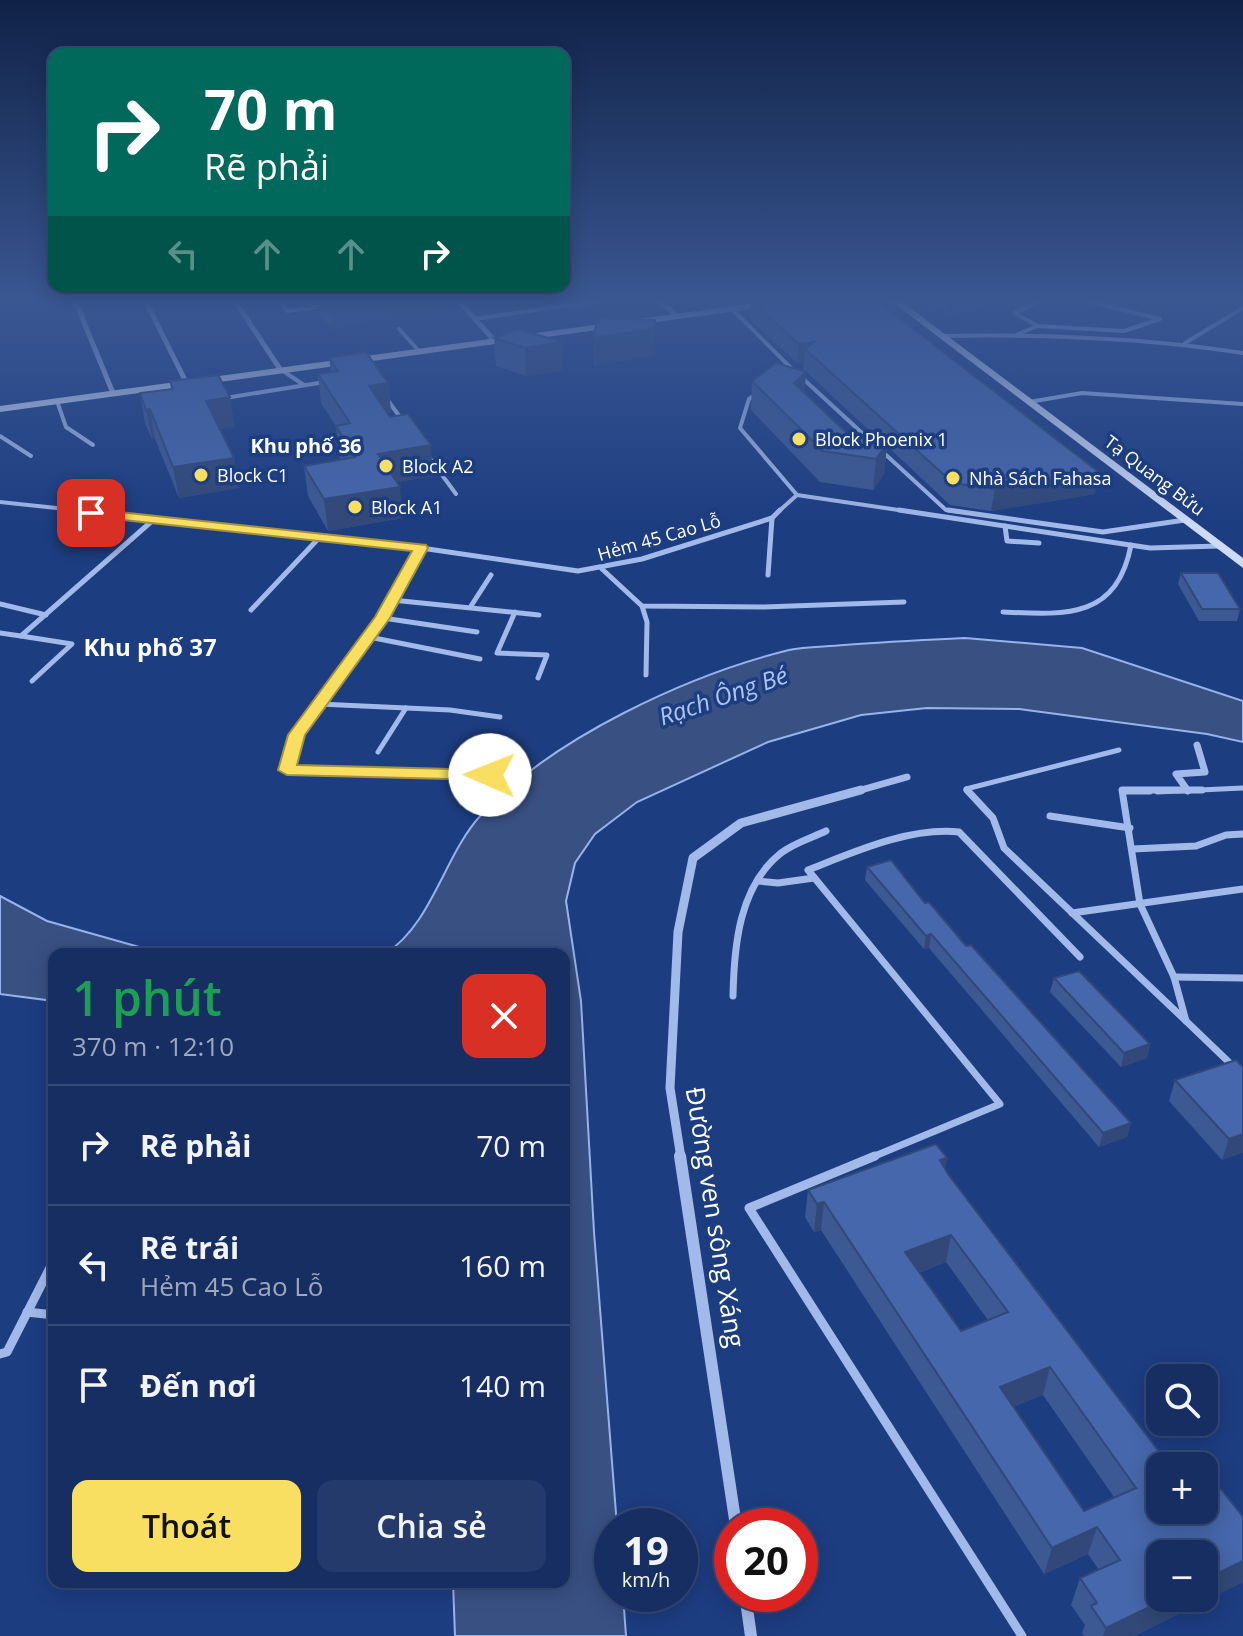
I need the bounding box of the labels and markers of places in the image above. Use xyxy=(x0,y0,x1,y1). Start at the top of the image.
place label: Block Phoenix 1 xyxy=(815,427,948,451)
marker: Block Phoenix 1 xyxy=(790,430,808,448)
place label: Block A2 xyxy=(402,454,473,478)
marker: Block A2 xyxy=(377,457,395,475)
place label: Block C1 xyxy=(217,463,288,487)
marker: Block C1 xyxy=(192,466,210,484)
place label: Nhà Sách Fahasa xyxy=(969,466,1111,490)
marker: Nhà Sách Fahasa xyxy=(944,469,962,487)
pin xyxy=(57,479,125,547)
place label: Block A1 xyxy=(371,495,442,519)
marker: Block A1 xyxy=(346,498,364,516)

